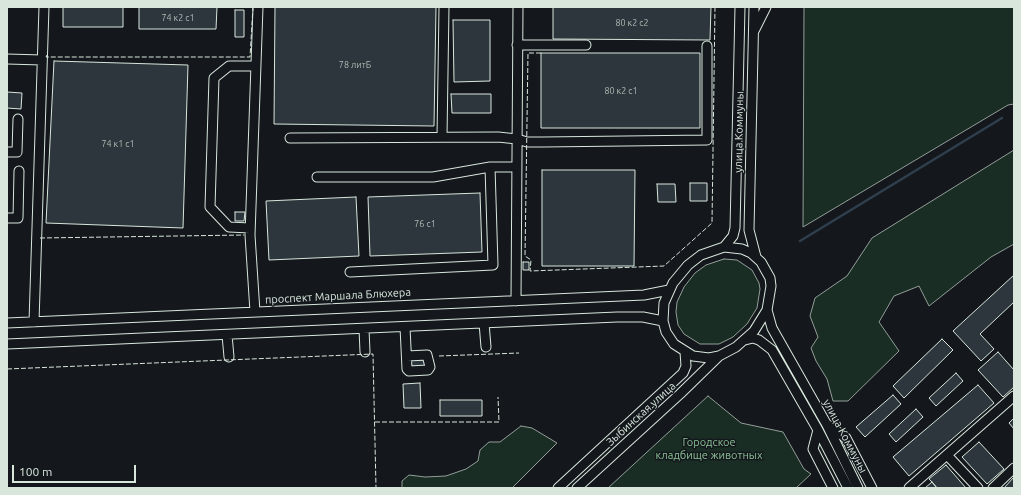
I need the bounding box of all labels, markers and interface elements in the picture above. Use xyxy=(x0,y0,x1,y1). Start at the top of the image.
house number: 74 к2 с1 xyxy=(161,13,195,23)
house number: 80 к2 с2 xyxy=(615,18,649,28)
house number: 78 литБ xyxy=(339,60,371,70)
house number: 80 к2 с1 xyxy=(604,86,638,96)
street label: улица Коммуны xyxy=(732,91,746,173)
house number: 74 к1 с1 xyxy=(101,139,135,149)
house number: 76 с1 xyxy=(414,219,436,229)
street label: проспект Маршала Блюхера xyxy=(265,286,411,306)
street label: Зыбинская улица xyxy=(604,379,678,449)
street label: улица Коммуны xyxy=(820,397,870,475)
park label: Городское кладбище животных xyxy=(655,435,763,461)
scale bar xyxy=(14,457,138,483)
text: 100 m xyxy=(19,465,52,478)

